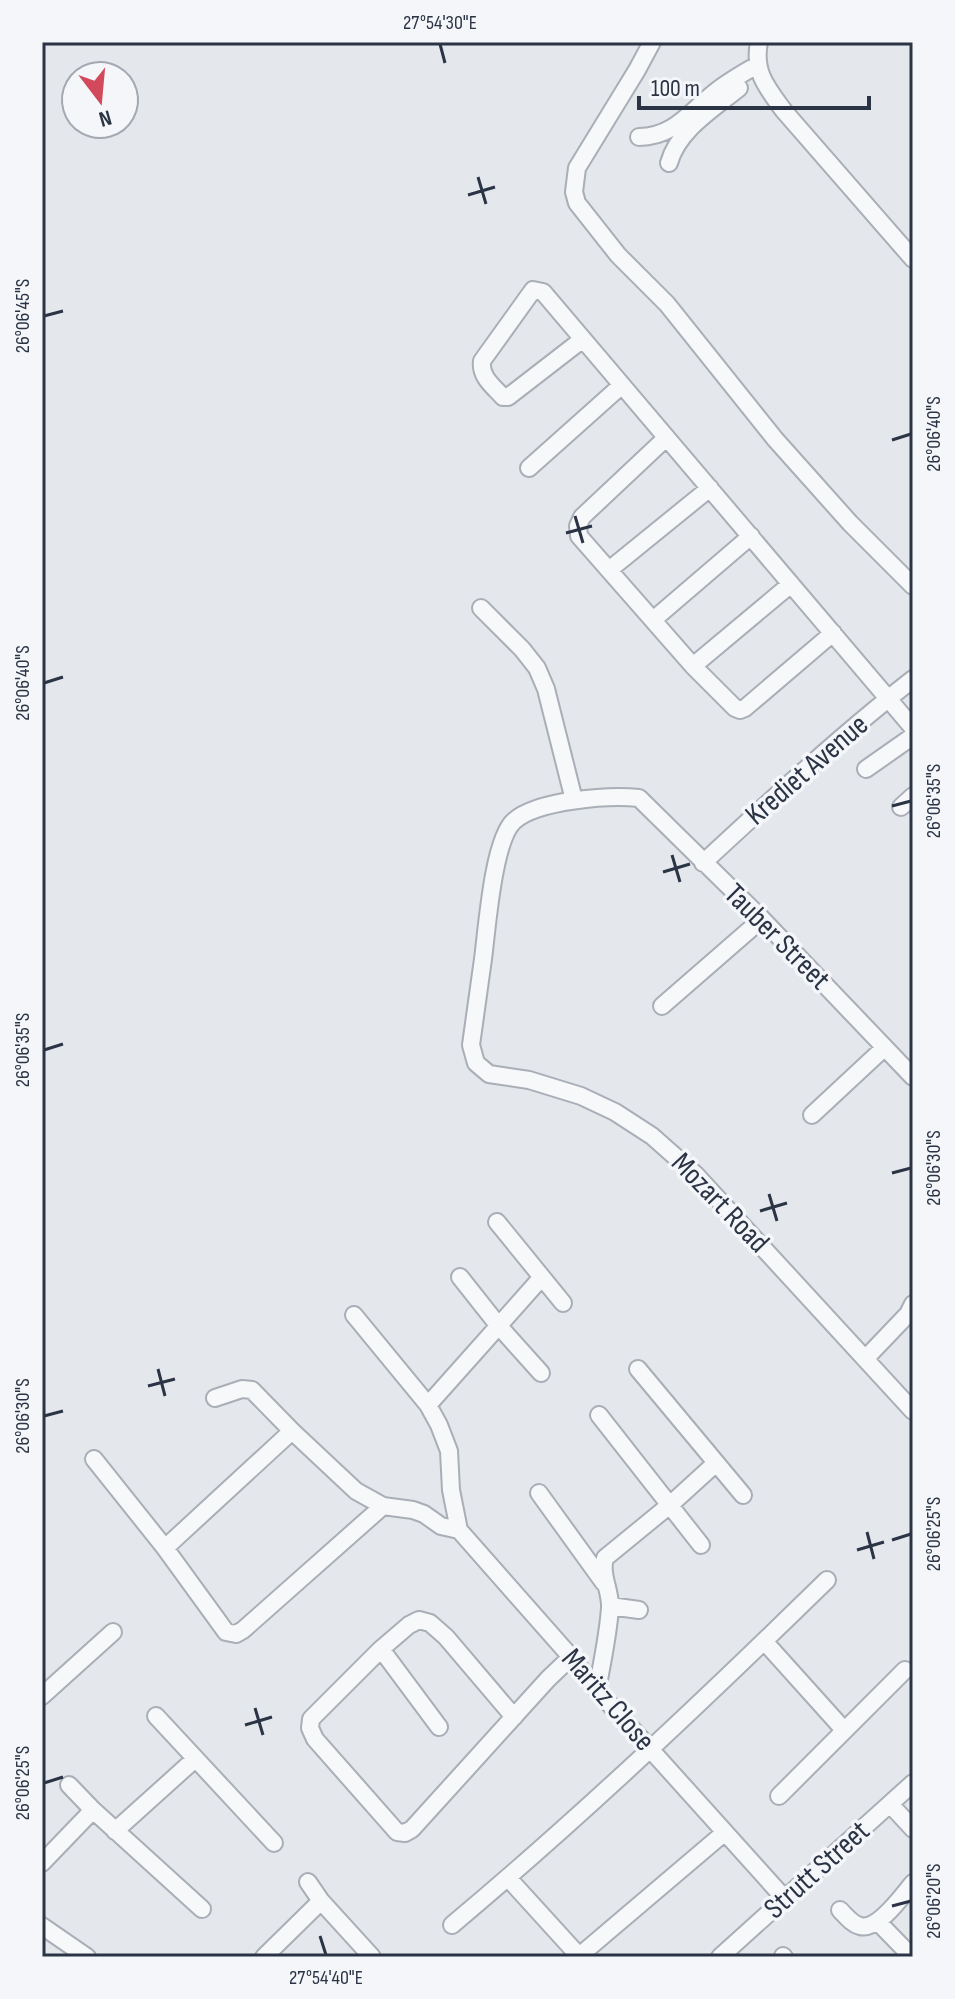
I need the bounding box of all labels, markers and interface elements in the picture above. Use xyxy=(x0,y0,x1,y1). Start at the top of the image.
text: 27°54'30"E xyxy=(403,11,477,35)
north arrow xyxy=(60,60,140,140)
scale bar xyxy=(639,60,869,110)
text: 100 m xyxy=(651,74,700,103)
text: N xyxy=(96,103,114,132)
text: 26°06'45"S xyxy=(11,279,35,353)
text: 26°06'40"S xyxy=(922,396,946,472)
text: 26°06'40"S xyxy=(11,645,35,721)
street label: Krediet Avenue xyxy=(738,707,876,833)
text: 26°06'35"S xyxy=(922,764,946,838)
street label: Tauber Street xyxy=(716,876,838,998)
text: 26°06'35"S xyxy=(11,1013,35,1087)
text: 26°06'30"S xyxy=(922,1130,946,1206)
street label: Mozart Road xyxy=(664,1145,776,1261)
text: 26°06'30"S xyxy=(11,1378,35,1454)
text: 26°06'25"S xyxy=(922,1497,946,1571)
street label: Maritz Close xyxy=(554,1641,662,1759)
text: 26°06'25"S xyxy=(11,1746,35,1820)
street label: Strutt Street xyxy=(757,1813,877,1927)
text: 26°06'20"S xyxy=(922,1863,946,1939)
text: 27°54'40"E xyxy=(289,1966,363,1990)

